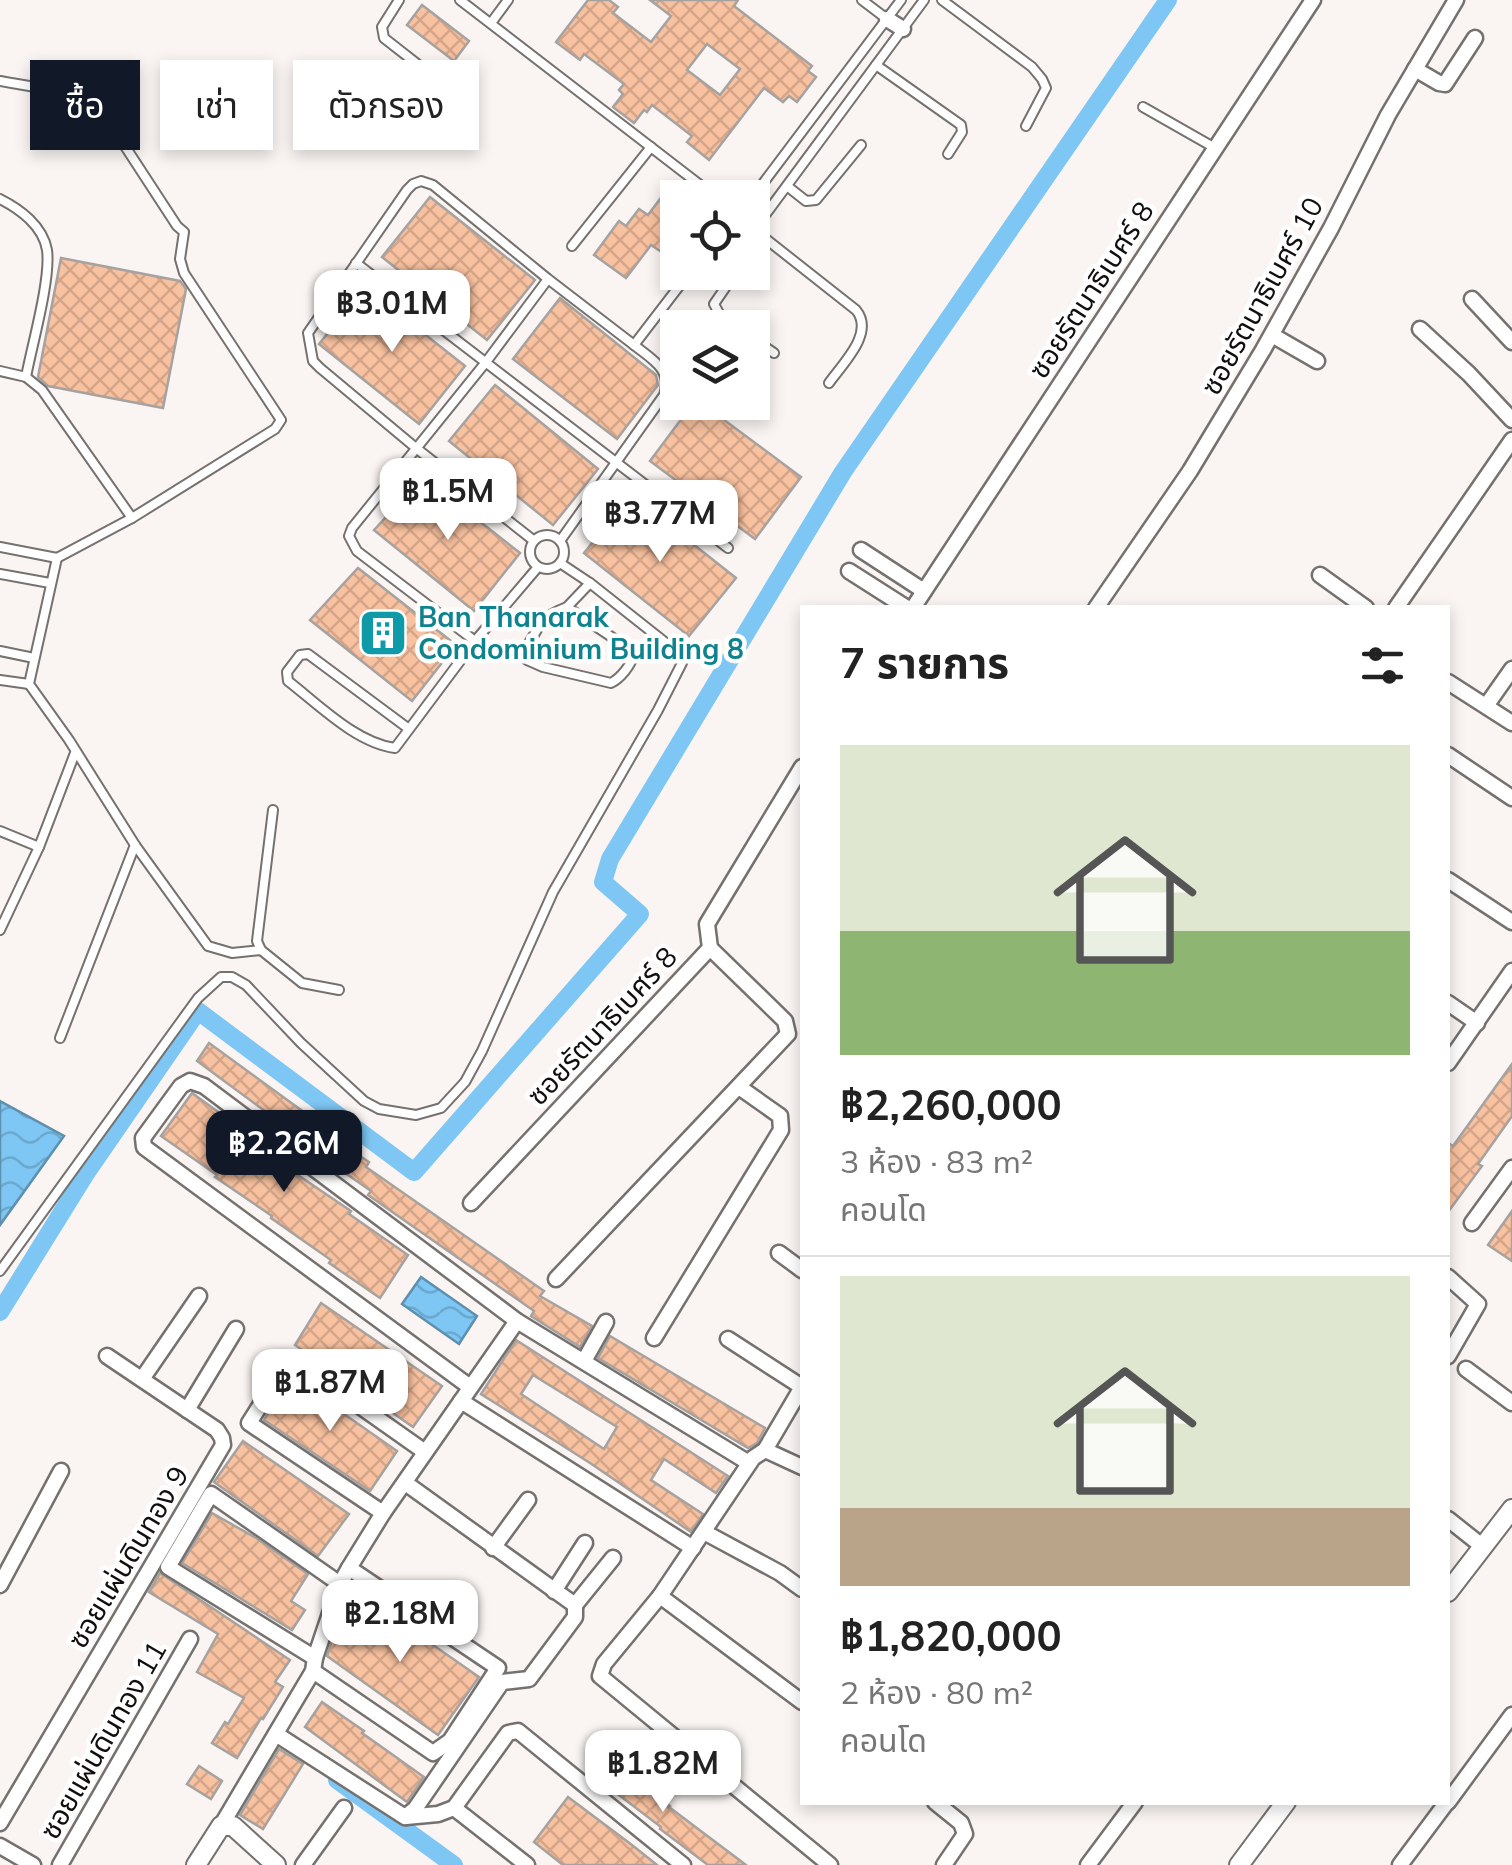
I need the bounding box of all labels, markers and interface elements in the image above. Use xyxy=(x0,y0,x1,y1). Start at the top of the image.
chip: ซื้อ xyxy=(30,60,140,150)
chip: เช่า xyxy=(160,60,273,150)
chip: ตัวกรอง xyxy=(293,60,479,150)
map controls xyxy=(660,180,770,420)
button: locate xyxy=(660,180,770,290)
street label: ซอยรัตนาธิเบศร์ 10 xyxy=(1193,191,1330,401)
street label: ซอยรัตนาธิเบศร์ 8 xyxy=(1020,195,1161,385)
pin: ฿3.01M xyxy=(311,270,473,355)
text: ฿3.01M xyxy=(336,282,448,322)
button: layers xyxy=(660,310,770,420)
pin: ฿1.5M xyxy=(378,458,518,543)
text: ฿1.5M xyxy=(402,470,494,510)
pin: ฿3.77M xyxy=(579,480,741,565)
text: ฿3.77M xyxy=(604,492,716,532)
place label: Ban Thanarak Condominium Building 8 xyxy=(418,599,744,666)
building icon: Ban Thanarak Condominium Building 8 xyxy=(357,607,409,659)
text: 7 รายการ xyxy=(840,636,1009,689)
icon: filters xyxy=(1355,638,1410,693)
icon: home xyxy=(1035,810,1215,990)
street label: ซอยรัตนาธิเบศร์ 8 xyxy=(519,939,684,1112)
text: ฿2,260,000 xyxy=(840,1078,1062,1131)
pin: ฿2.26M xyxy=(203,1110,365,1195)
text: ฿2.26M xyxy=(228,1122,340,1162)
text: 3 ห้อง · 83 m² xyxy=(840,1141,1033,1181)
text: คอนโด xyxy=(840,1189,927,1229)
icon: home xyxy=(1035,1341,1215,1521)
pin: ฿1.87M xyxy=(249,1349,411,1434)
text: ฿1.87M xyxy=(274,1361,386,1401)
street label: ซอยแผ่นดินทอง 9 xyxy=(59,1459,196,1654)
pin: ฿2.18M xyxy=(319,1580,481,1665)
text: ฿2.18M xyxy=(344,1592,456,1632)
text: ฿1,820,000 xyxy=(840,1609,1062,1662)
street label: ซอยแผ่นดินทอง 11 xyxy=(32,1634,173,1845)
text: 2 ห้อง · 80 m² xyxy=(840,1672,1033,1712)
text: คอนโด xyxy=(840,1720,927,1760)
pin: ฿1.82M xyxy=(582,1730,744,1815)
text: ฿1.82M xyxy=(607,1742,719,1782)

